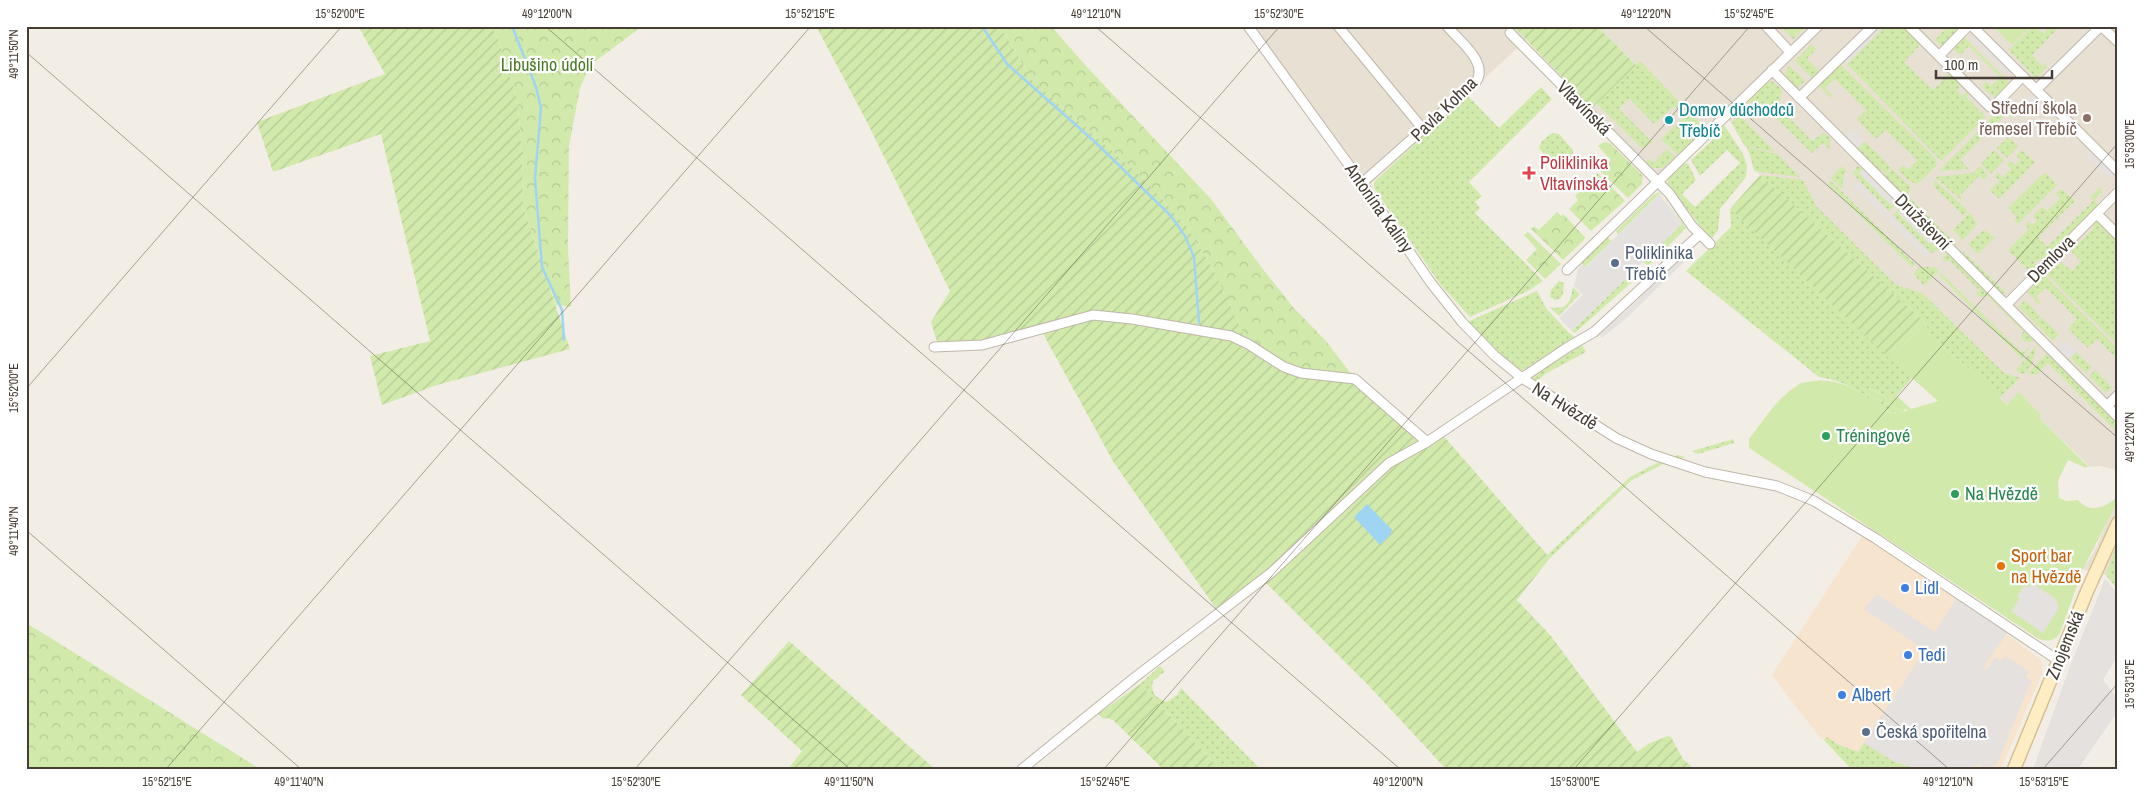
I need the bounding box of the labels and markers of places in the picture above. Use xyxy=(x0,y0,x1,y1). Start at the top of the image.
place label: Střední škola řemesel Třebíč xyxy=(1979,95,2077,141)
place label: Domov důchodců Třebíč xyxy=(1679,97,1794,143)
marker: Střední škola řemesel Třebíč xyxy=(2081,112,2093,124)
marker: Domov důchodců Třebíč xyxy=(1663,114,1675,126)
place label: Poliklinika Vltavínská xyxy=(1540,150,1608,196)
marker: Poliklinika Vltavínská xyxy=(1522,166,1536,180)
place label: Poliklinika Třebíč xyxy=(1625,240,1693,286)
marker: Poliklinika Třebíč xyxy=(1609,257,1621,269)
place label: Tréningové xyxy=(1836,423,1910,448)
marker: Tréningové xyxy=(1820,430,1832,442)
place label: Na Hvězdě xyxy=(1965,481,2038,506)
marker: Na Hvězdě xyxy=(1949,488,1961,500)
place label: Sport bar na Hvězdě xyxy=(2011,543,2082,589)
marker: Sport bar na Hvězdě xyxy=(1995,560,2007,572)
place label: Lidl xyxy=(1915,575,1939,600)
marker: Lidl xyxy=(1899,582,1911,594)
place label: Tedi xyxy=(1918,642,1946,667)
marker: Tedi xyxy=(1902,649,1914,661)
place label: Albert xyxy=(1851,682,1891,707)
marker: Albert xyxy=(1836,689,1848,701)
place label: Česká spořitelna xyxy=(1876,719,1987,744)
marker: Česká spořitelna xyxy=(1860,726,1872,738)

